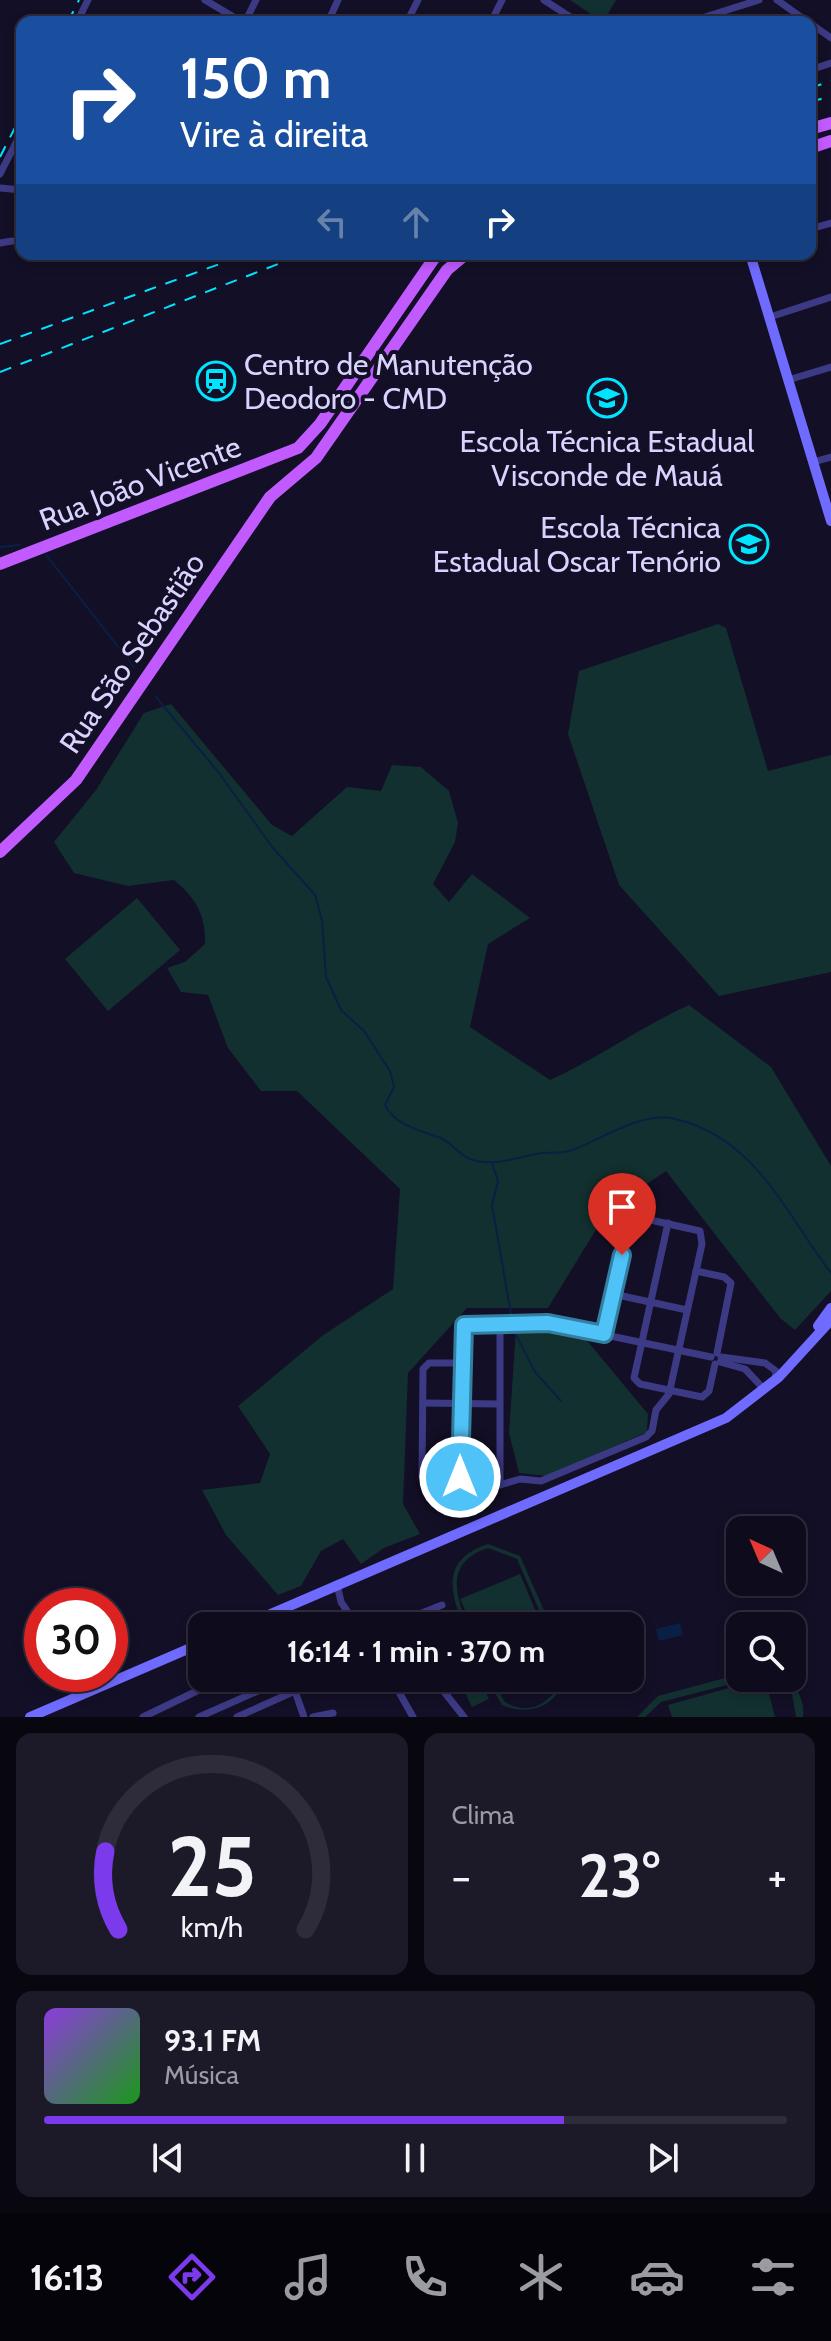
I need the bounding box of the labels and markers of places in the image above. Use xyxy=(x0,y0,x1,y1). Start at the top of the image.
place label: Centro de Manutenção Deodoro - CMD xyxy=(244,346,533,417)
station icon: Centro de Manutenção Deodoro - CMD xyxy=(195,360,237,402)
school or university icon: Escola Técnica Estadual Visconde de Mauá xyxy=(586,377,628,419)
place label: Escola Técnica Estadual Visconde de Mauá xyxy=(460,423,754,494)
place label: Escola Técnica Estadual Oscar Tenório xyxy=(433,509,722,580)
school or university icon: Escola Técnica Estadual Oscar Tenório xyxy=(728,523,770,565)
pin xyxy=(588,1173,656,1255)

